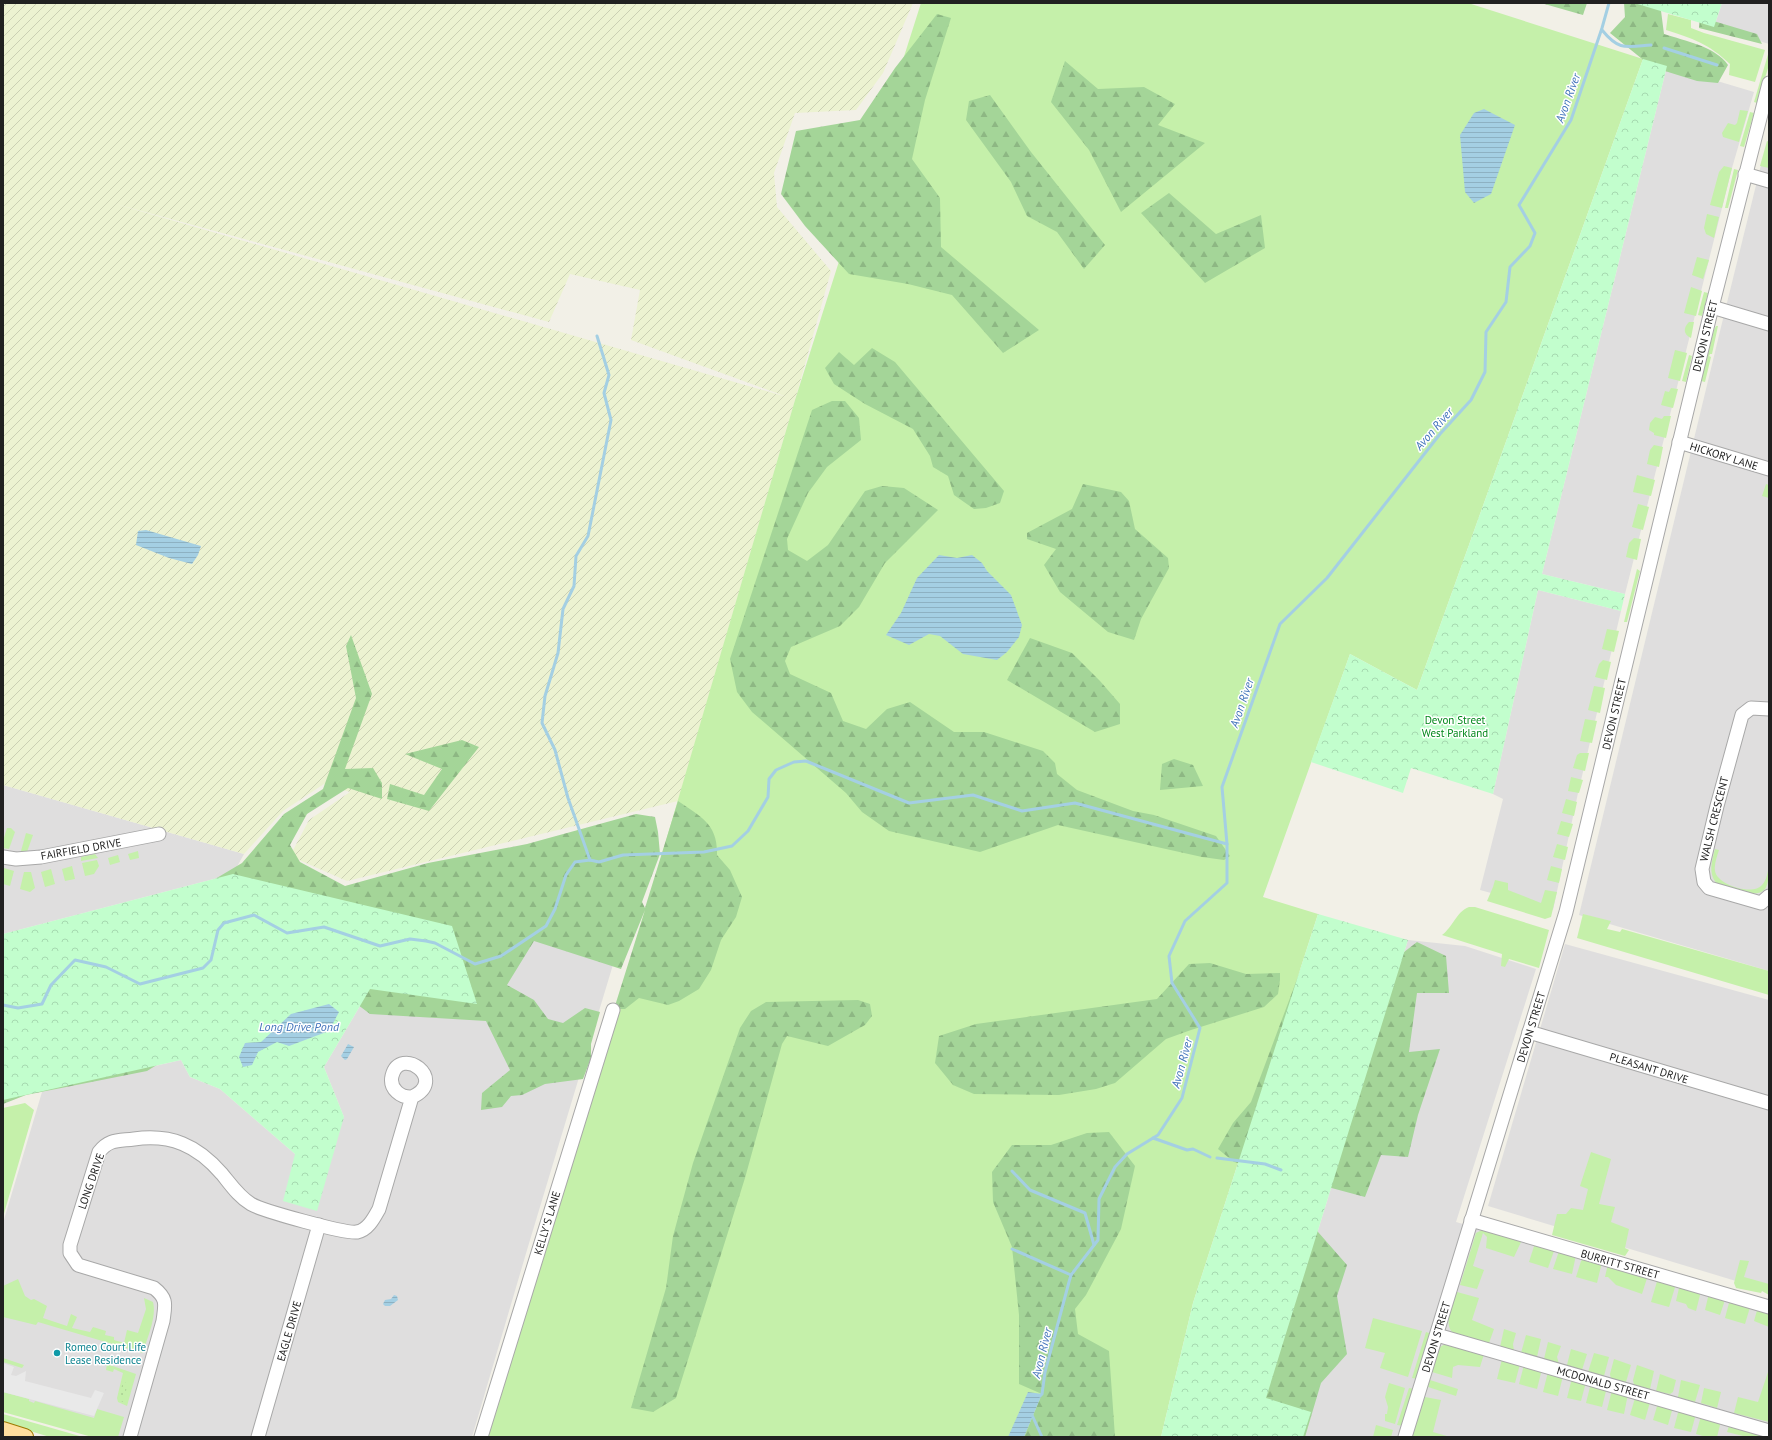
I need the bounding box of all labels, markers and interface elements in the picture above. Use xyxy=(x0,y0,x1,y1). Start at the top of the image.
water label: Avon River xyxy=(1551,70,1584,125)
street label: DEVON STREET xyxy=(1689,299,1721,373)
water label: Avon River xyxy=(1410,404,1457,454)
street label: HICKORY LANE xyxy=(1688,439,1760,473)
water label: Avon River xyxy=(1226,675,1257,730)
street label: DEVON STREET xyxy=(1599,677,1629,751)
park label: Devon Street West Parkland xyxy=(1422,713,1488,740)
street label: WALSH CRESCENT xyxy=(1697,775,1731,863)
street label: FAIRFIELD DRIVE xyxy=(40,835,122,863)
street label: DEVON STREET xyxy=(1514,990,1548,1064)
water label: Long Drive Pond xyxy=(259,1019,340,1034)
water label: Avon River xyxy=(1167,1035,1196,1091)
street label: PLEASANT DRIVE xyxy=(1608,1049,1690,1087)
street label: LONG DRIVE xyxy=(75,1151,107,1211)
street label: KELLY'S LANE xyxy=(531,1189,563,1257)
street label: BURRITT STREET xyxy=(1579,1246,1661,1282)
street label: EAGLE DRIVE xyxy=(274,1299,304,1363)
street label: DEVON STREET xyxy=(1419,1300,1453,1374)
water label: Avon River xyxy=(1028,1325,1055,1381)
place label: Romeo Court Life Lease Residence xyxy=(65,1340,147,1367)
marker: Romeo Court Life Lease Residence xyxy=(52,1348,62,1358)
street label: MCDONALD STREET xyxy=(1555,1363,1651,1403)

